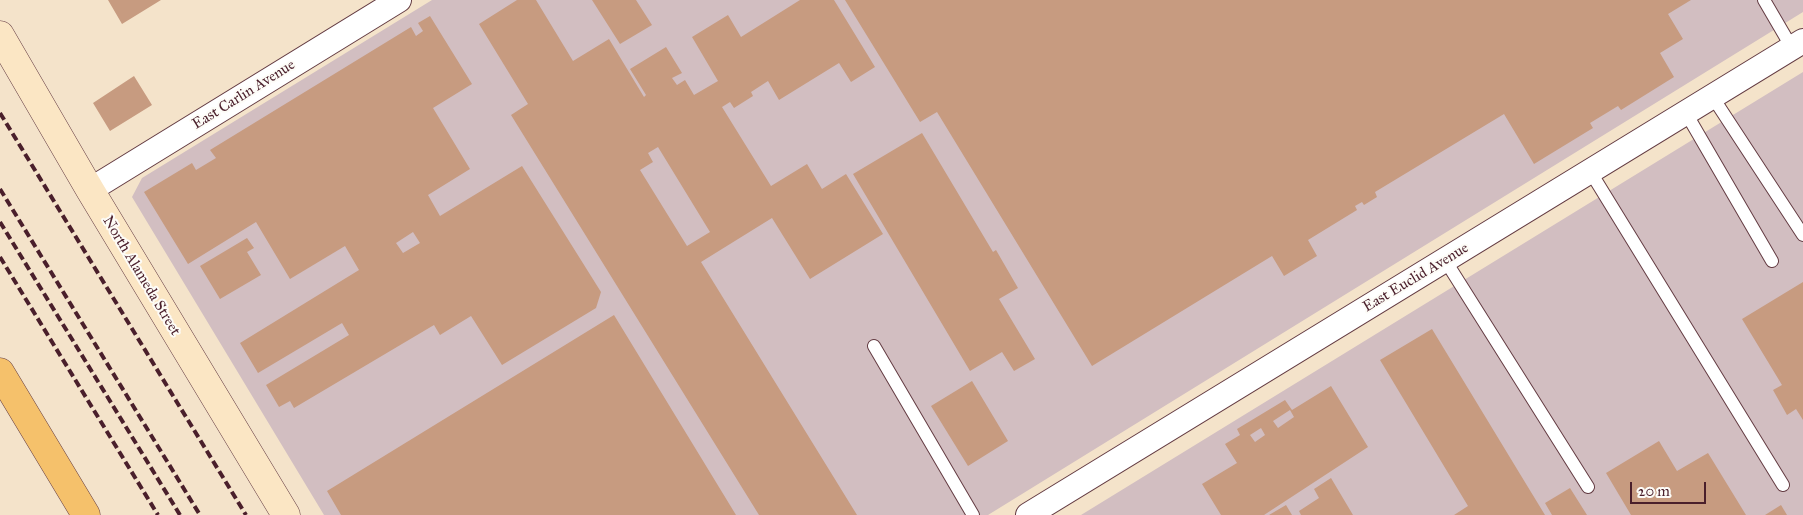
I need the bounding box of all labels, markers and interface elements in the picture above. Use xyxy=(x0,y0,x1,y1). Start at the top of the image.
street label: East Carlin Avenue xyxy=(189,56,299,134)
street label: North Alameda Street xyxy=(98,213,184,339)
street label: East Euclid Avenue xyxy=(1360,239,1472,317)
scale bar xyxy=(1633,472,1709,504)
text: 20 m xyxy=(1638,482,1670,500)

